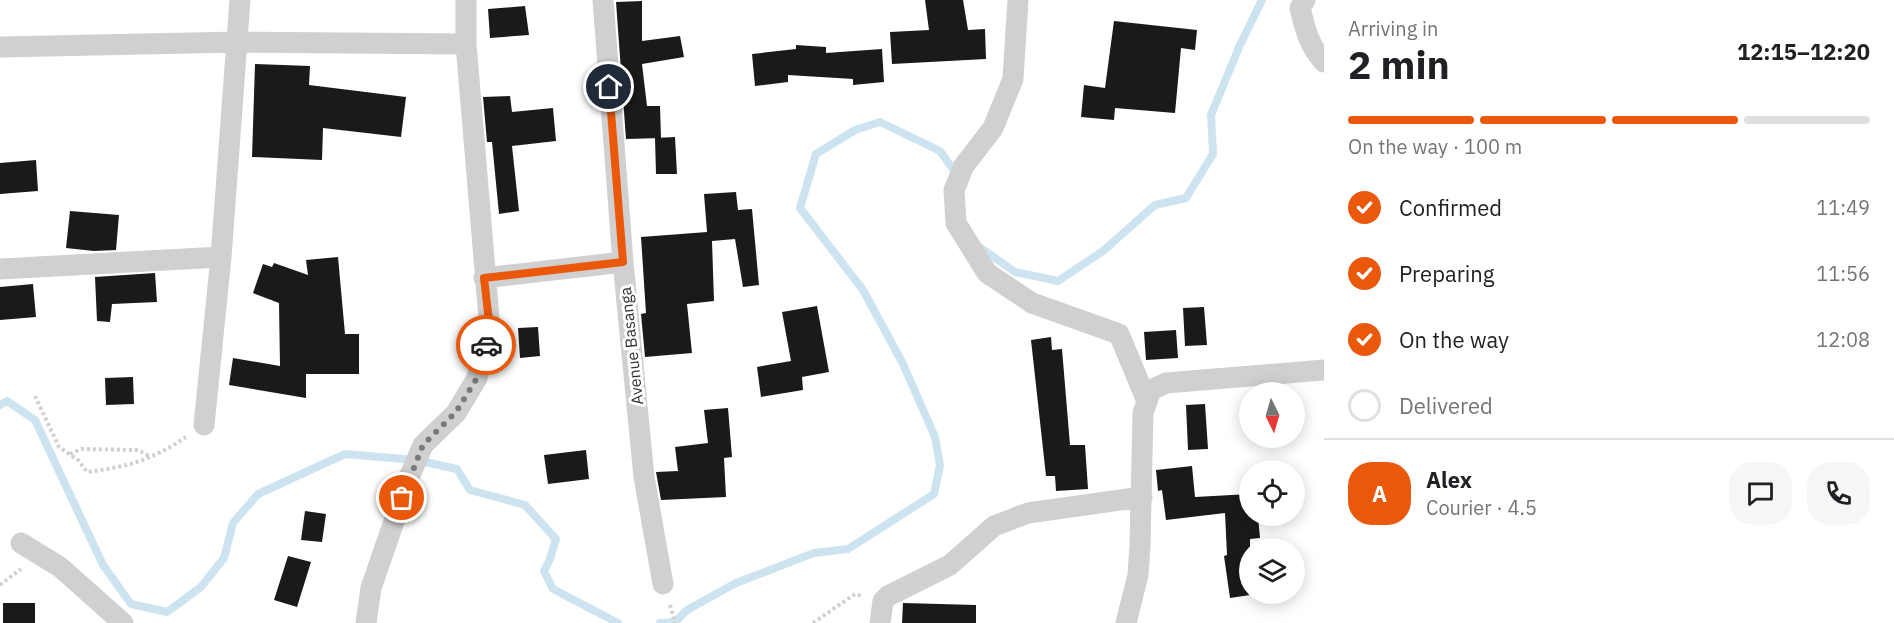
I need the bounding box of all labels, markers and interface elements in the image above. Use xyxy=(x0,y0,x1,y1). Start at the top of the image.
text: Arriving in xyxy=(1348,15,1438,42)
text: 12:15–12:20 xyxy=(1737,37,1870,66)
text: 2 min xyxy=(1348,39,1450,90)
pin xyxy=(583,61,634,112)
icon: home xyxy=(592,70,625,103)
text: On the way · 100 m xyxy=(1348,133,1522,160)
icon: check xyxy=(1348,191,1381,224)
text: Confirmed xyxy=(1399,193,1502,222)
text: 11:49 xyxy=(1816,194,1870,221)
icon: check xyxy=(1348,257,1381,290)
text: Preparing xyxy=(1399,259,1494,288)
text: 11:56 xyxy=(1816,260,1870,287)
street label: Avenue Basanga xyxy=(615,286,647,406)
courier xyxy=(456,315,516,375)
icon: check xyxy=(1348,323,1381,356)
text: On the way xyxy=(1399,325,1509,354)
text: 12:08 xyxy=(1816,326,1870,353)
icon: car xyxy=(470,329,503,362)
north arrow xyxy=(1239,382,1305,448)
map controls xyxy=(1239,382,1305,604)
text: Delivered xyxy=(1399,391,1493,420)
button: locate xyxy=(1239,460,1305,526)
button: chat xyxy=(1729,462,1792,525)
button: phone xyxy=(1807,462,1870,525)
text: Alex xyxy=(1426,465,1472,494)
pin xyxy=(376,472,427,523)
text: A xyxy=(1372,479,1387,508)
icon: bag xyxy=(385,481,418,514)
text: Courier · 4.5 xyxy=(1426,494,1537,521)
button: layers xyxy=(1239,538,1305,604)

